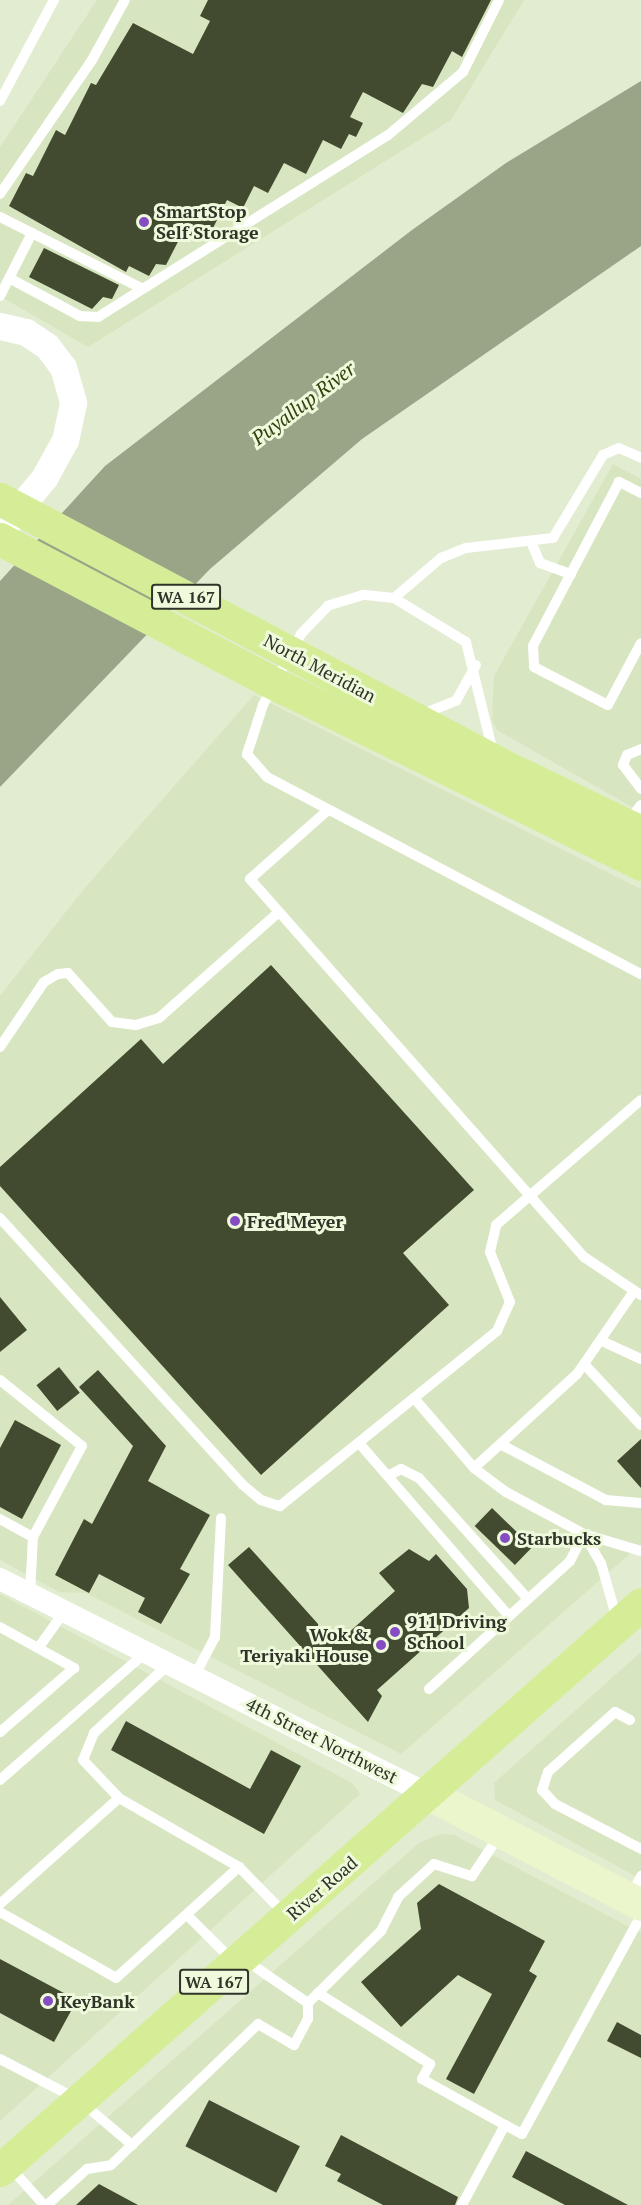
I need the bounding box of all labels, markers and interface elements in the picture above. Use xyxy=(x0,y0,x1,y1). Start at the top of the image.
place label: SmartStop Self Storage xyxy=(156,201,259,244)
marker: SmartStop Self Storage xyxy=(137,215,151,229)
water label: Puyallup River xyxy=(247,356,359,450)
road number: WA 167 xyxy=(150,584,222,610)
street label: North Meridian xyxy=(260,629,380,707)
place label: Fred Meyer xyxy=(247,1210,343,1232)
marker: Fred Meyer xyxy=(228,1214,242,1228)
place label: Starbucks xyxy=(517,1527,601,1549)
marker: Starbucks xyxy=(498,1531,512,1545)
place label: 911 Driving School xyxy=(407,1611,507,1654)
place label: Wok & Teriyaki House xyxy=(240,1624,369,1666)
marker: 911 Driving School xyxy=(388,1625,402,1639)
marker: Wok & Teriyaki House xyxy=(374,1638,388,1652)
street label: 4th Street Northwest xyxy=(243,1692,401,1788)
street label: River Road xyxy=(282,1852,362,1924)
road number: WA 167 xyxy=(178,1969,250,1995)
place label: KeyBank xyxy=(60,1990,135,2012)
marker: KeyBank xyxy=(41,1994,55,2008)

